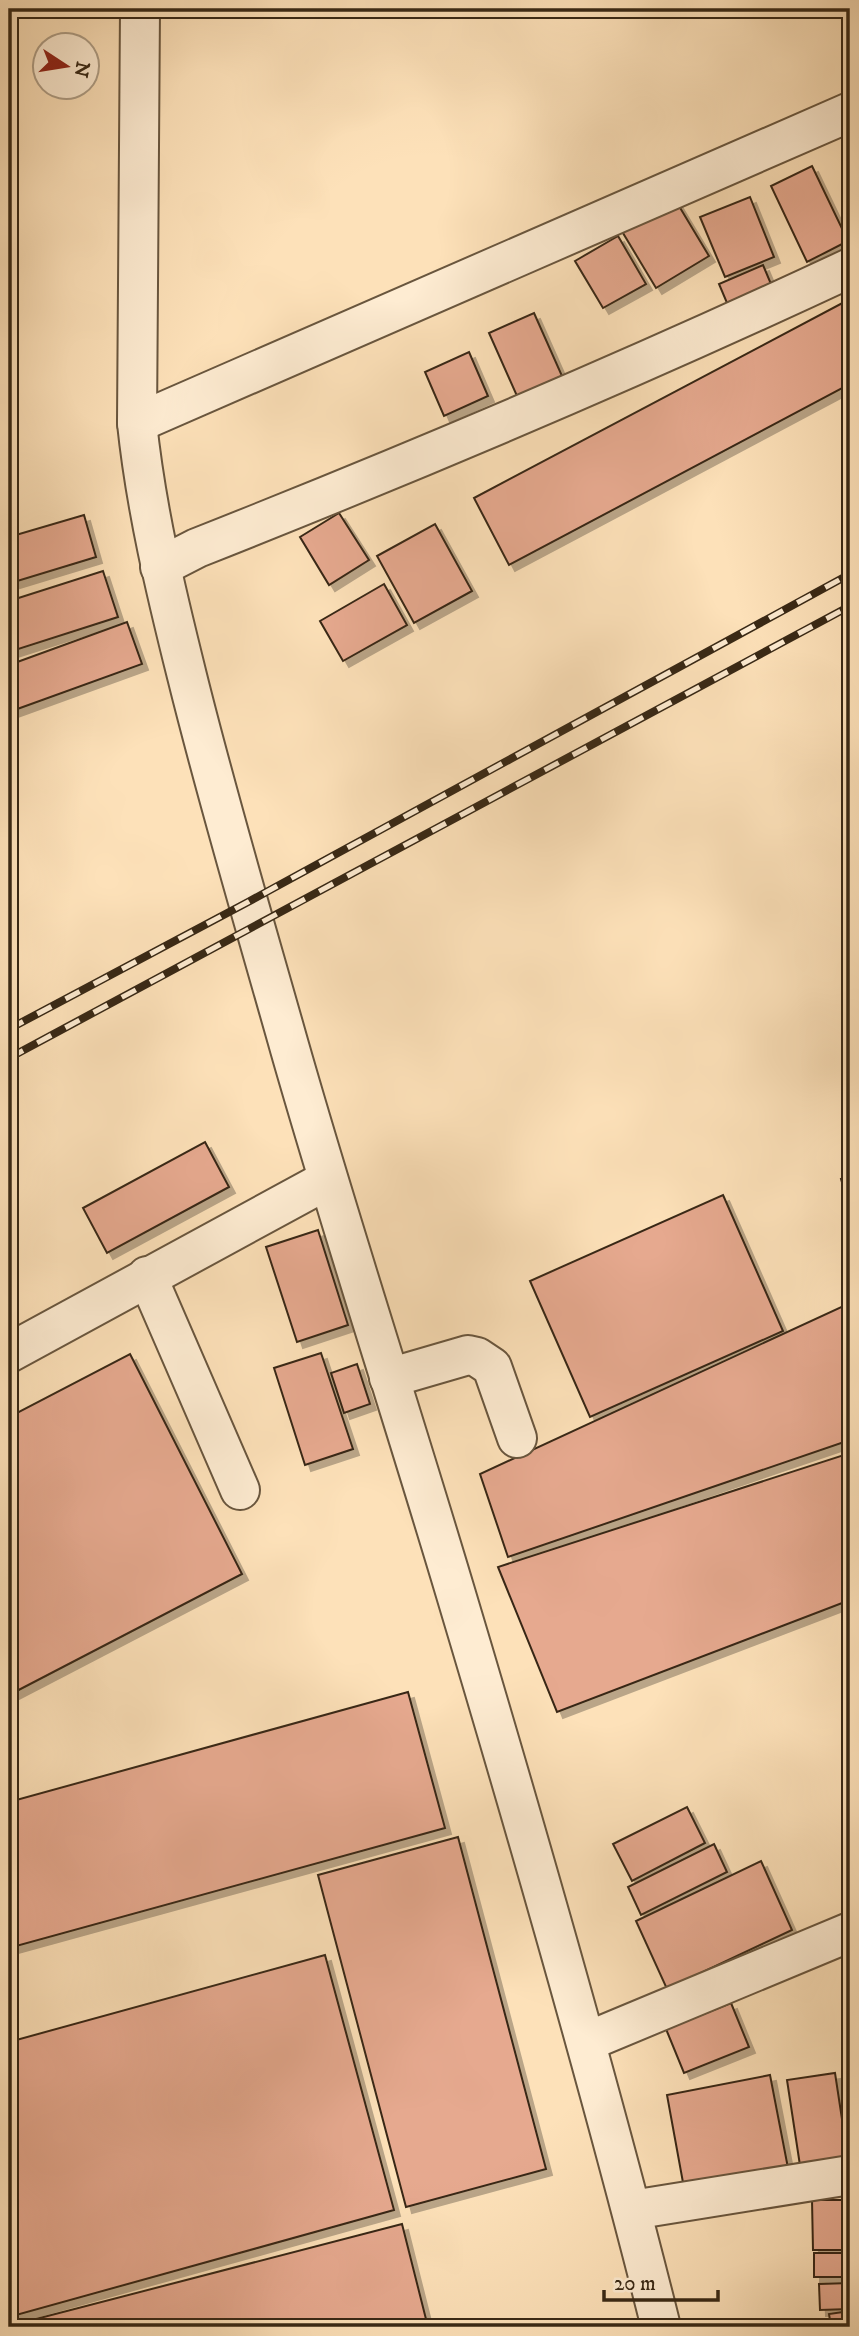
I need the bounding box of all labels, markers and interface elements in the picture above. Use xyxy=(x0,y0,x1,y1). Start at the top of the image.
north arrow xyxy=(32,32,102,102)
text: N xyxy=(68,59,94,80)
scale bar xyxy=(604,2259,717,2303)
text: 20 m xyxy=(614,2271,656,2297)

